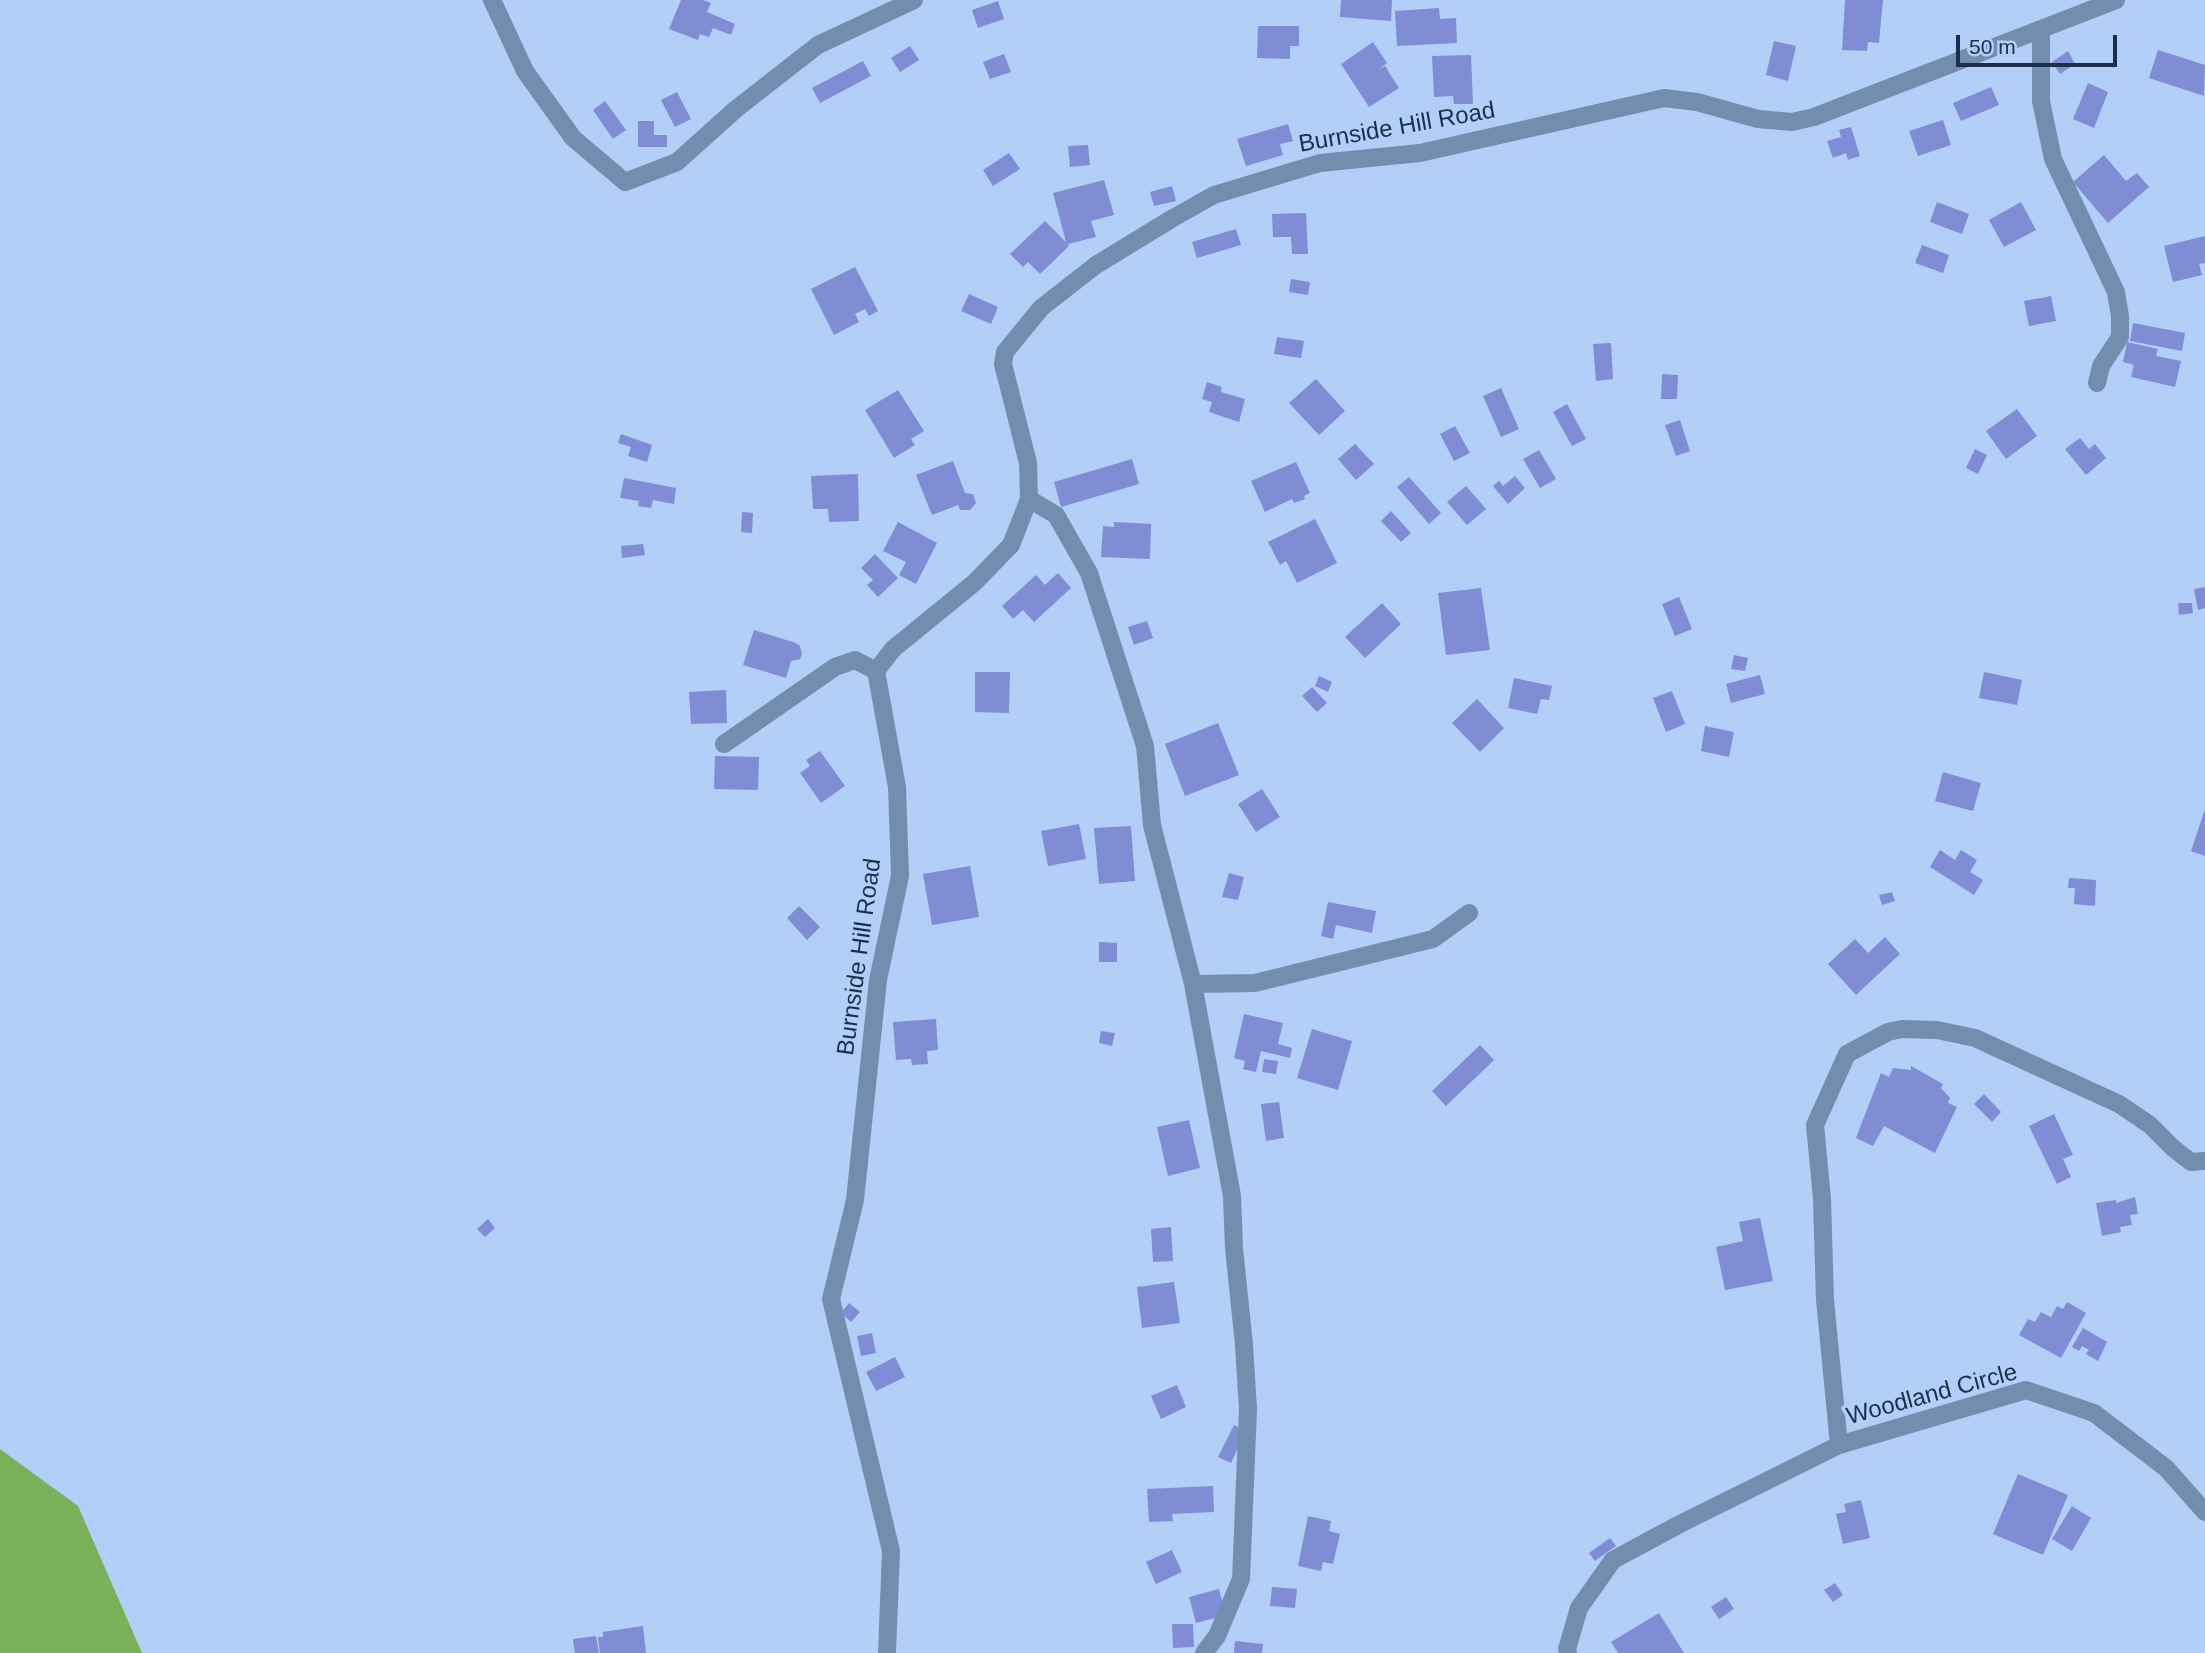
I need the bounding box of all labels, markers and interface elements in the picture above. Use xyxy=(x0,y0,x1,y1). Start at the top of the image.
scale bar xyxy=(1960,21,2121,65)
text: 50 m xyxy=(1969,35,2016,58)
street label: Burnside Hill Road xyxy=(1297,97,1497,159)
street label: Burnside Hill Road xyxy=(832,857,888,1057)
street label: Woodland Circle xyxy=(1843,1358,2021,1432)

